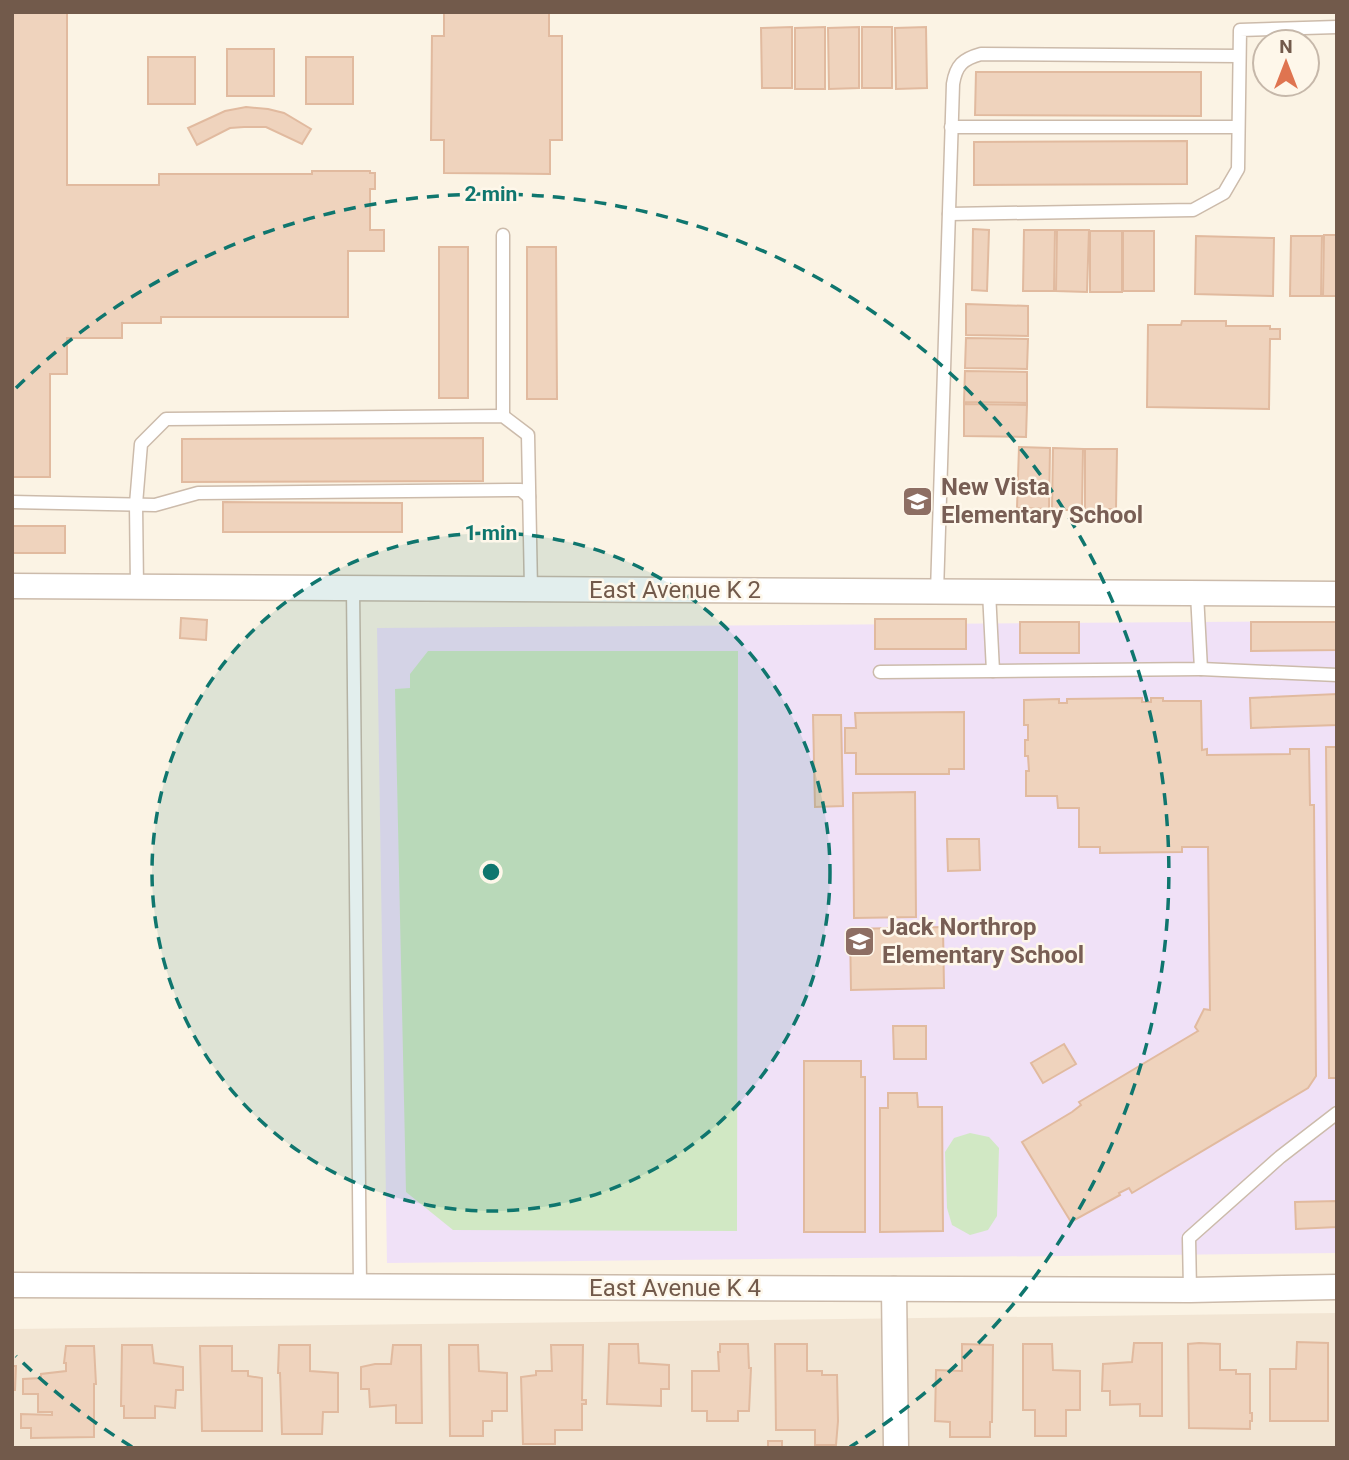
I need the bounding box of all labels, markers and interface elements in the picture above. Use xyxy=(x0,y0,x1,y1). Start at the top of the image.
north arrow xyxy=(1251,28,1321,98)
text: N xyxy=(1279,35,1293,58)
text: 2 min xyxy=(465,182,517,206)
place label: New Vista Elementary School xyxy=(941,473,1143,529)
school or university icon: New Vista Elementary School xyxy=(901,484,935,518)
text: 1 min xyxy=(465,521,517,545)
street label: East Avenue K 2 xyxy=(589,576,761,604)
centre of rings xyxy=(479,860,503,884)
place label: Jack Northrop Elementary School xyxy=(882,913,1084,969)
school or university icon: Jack Northrop Elementary School xyxy=(842,924,876,958)
street label: East Avenue K 4 xyxy=(589,1274,761,1302)

